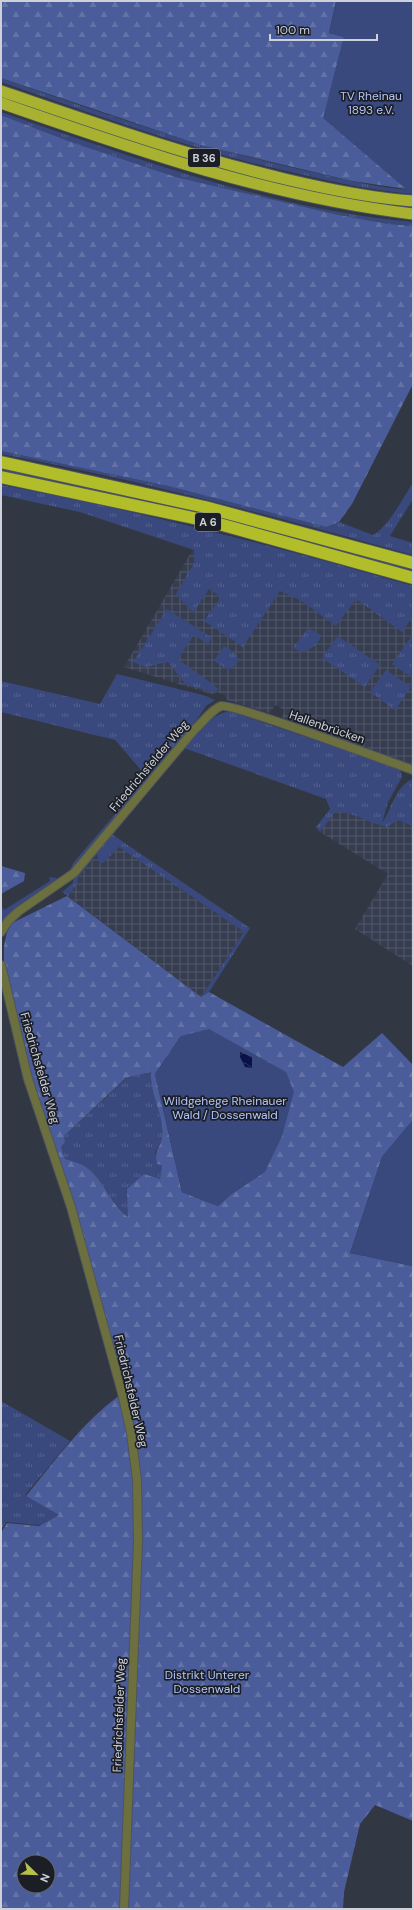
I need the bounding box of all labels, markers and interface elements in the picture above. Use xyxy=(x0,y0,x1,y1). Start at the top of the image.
scale bar xyxy=(270,16,377,42)
text: 100 m xyxy=(276,22,310,38)
park label: TV Rheinau 1893 e.V. xyxy=(340,88,402,118)
road number: B 36 xyxy=(188,149,220,167)
road number: A 6 xyxy=(195,513,221,531)
street label: Hallenbrücken xyxy=(287,707,367,747)
street label: Friedrichsfelder Weg xyxy=(106,717,192,815)
street label: Friedrichsfelder Weg xyxy=(16,1011,64,1126)
park label: Wildgehege Rheinauer Wald / Dossenwald xyxy=(163,1093,287,1123)
street label: Friedrichsfelder Weg xyxy=(110,1333,152,1449)
street label: Friedrichsfelder Weg xyxy=(109,1657,129,1773)
park label: Distrikt Unterer Dossenwald xyxy=(165,1667,250,1697)
north arrow xyxy=(16,1854,56,1894)
text: N xyxy=(37,1871,53,1884)

